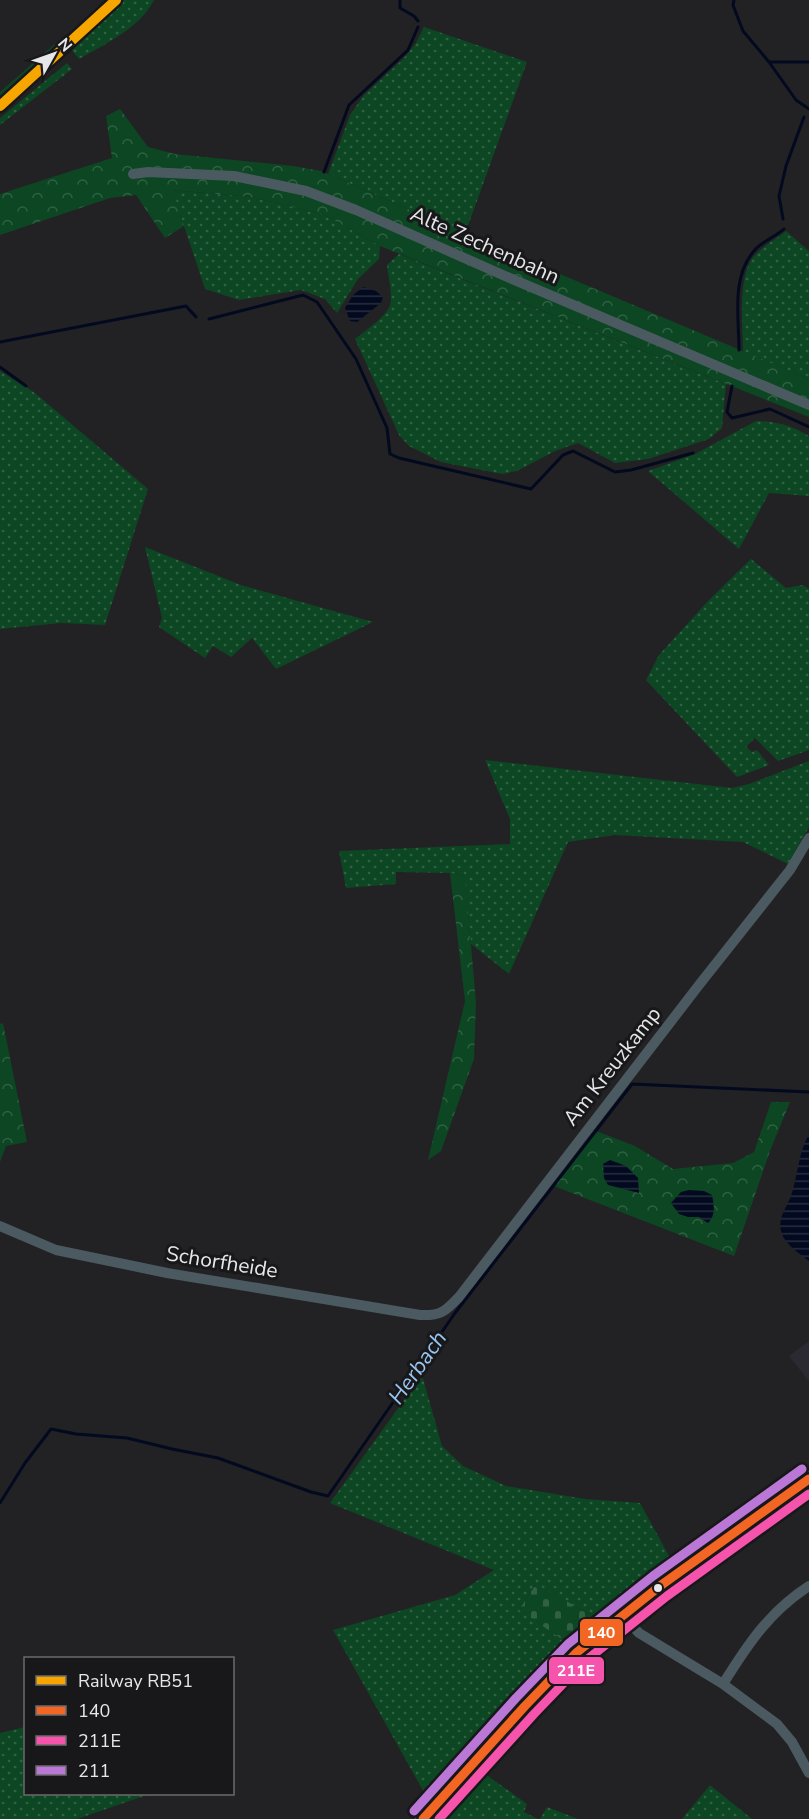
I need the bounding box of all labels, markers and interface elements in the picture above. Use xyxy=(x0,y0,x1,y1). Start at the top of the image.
north arrow xyxy=(24,24,84,84)
text: N xyxy=(52,33,77,57)
street label: Alte Zechenbahn xyxy=(406,200,564,290)
street label: Am Kreuzkamp xyxy=(557,1001,667,1131)
street label: Schorfheide xyxy=(164,1239,280,1285)
water label: Herbach xyxy=(382,1325,454,1410)
unlabelled marker xyxy=(652,1582,664,1594)
line badge: 140 xyxy=(579,1618,624,1647)
text: 140 xyxy=(587,1622,615,1644)
line badge: 211E xyxy=(548,1656,605,1685)
legend xyxy=(24,1657,234,1795)
text: 211E xyxy=(557,1660,595,1682)
text: Railway RB51 xyxy=(78,1669,193,1693)
text: 140 xyxy=(78,1699,110,1723)
text: 211E xyxy=(78,1729,121,1753)
text: 211 xyxy=(78,1759,110,1783)

